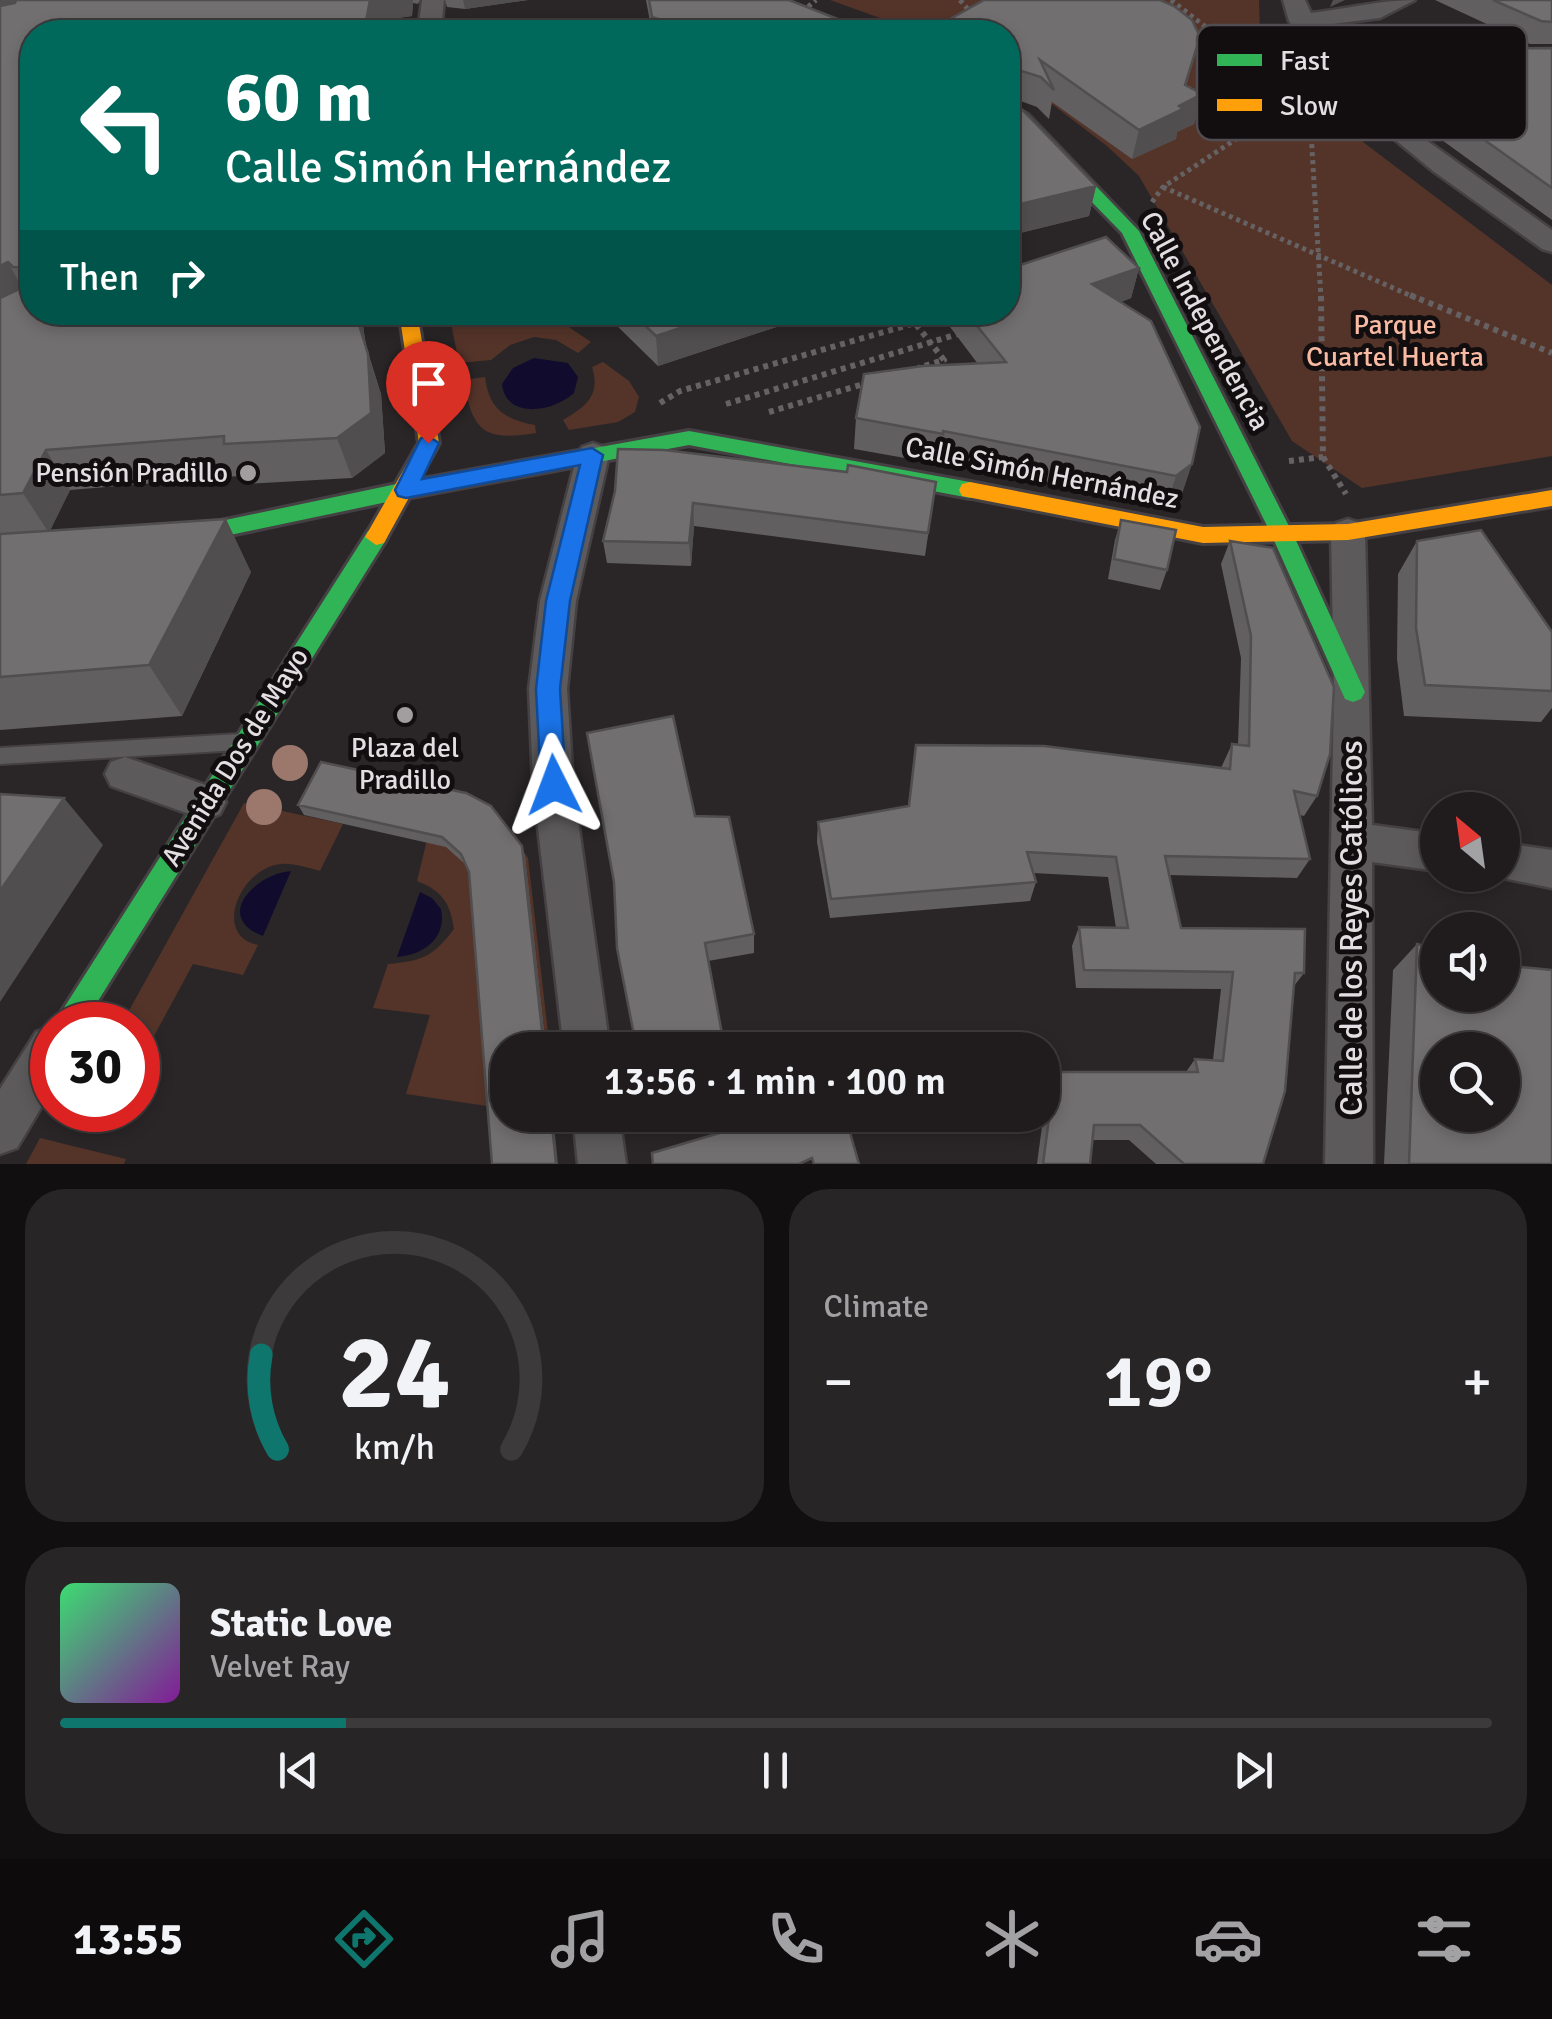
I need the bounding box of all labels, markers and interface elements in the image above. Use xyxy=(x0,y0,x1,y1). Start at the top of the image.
legend xyxy=(1197,25,1527,140)
text: Fast xyxy=(1280,44,1330,78)
text: 60 m xyxy=(225,54,373,140)
icon: left xyxy=(60,60,190,190)
text: Slow xyxy=(1280,89,1338,123)
text: Calle Simón Hernández xyxy=(225,140,671,195)
street label: Calle Independencia xyxy=(1133,206,1277,436)
icon: right xyxy=(159,250,214,305)
text: Then xyxy=(60,254,139,301)
park label: Parque Cuartel Huerta xyxy=(1306,308,1484,374)
pin xyxy=(386,341,471,444)
icon: arrive xyxy=(401,356,456,411)
street label: Calle Simón Hernández xyxy=(902,430,1182,516)
place label: Pensión Pradillo xyxy=(35,456,228,490)
marker: Pensión Pradillo xyxy=(237,462,259,484)
street label: Avenida Dos de Mayo xyxy=(154,642,316,872)
marker: Plaza del Pradillo xyxy=(394,704,416,726)
place label: Plaza del Pradillo xyxy=(351,731,459,797)
position arrow xyxy=(502,733,606,837)
street label: Calle de los Reyes Católicos xyxy=(1332,740,1371,1116)
north arrow xyxy=(1420,792,1520,892)
map controls xyxy=(1420,792,1520,1132)
button: sound xyxy=(1420,912,1520,1012)
speed limit sign: 30 xyxy=(30,1002,160,1132)
button: search xyxy=(1420,1032,1520,1132)
text: 13:56 · 1 min · 100 m xyxy=(604,1058,946,1105)
text: Climate xyxy=(824,1287,929,1326)
text: 24 xyxy=(338,1309,450,1437)
text: 19° xyxy=(1103,1335,1213,1428)
text: − xyxy=(824,1348,853,1416)
text: + xyxy=(1462,1348,1492,1416)
text: km/h xyxy=(354,1425,435,1469)
text: Static Love xyxy=(210,1600,392,1647)
text: Velvet Ray xyxy=(210,1647,350,1686)
icon: previous xyxy=(271,1743,326,1798)
icon: pause xyxy=(748,1743,803,1798)
icon: next xyxy=(1226,1743,1281,1798)
icon: directions xyxy=(329,1904,399,1974)
icon: music xyxy=(545,1904,615,1974)
icon: phone xyxy=(761,1904,831,1974)
icon: climate xyxy=(977,1904,1047,1974)
icon: car xyxy=(1193,1904,1263,1974)
icon: filters xyxy=(1409,1904,1479,1974)
text: 13:55 xyxy=(73,1912,183,1967)

